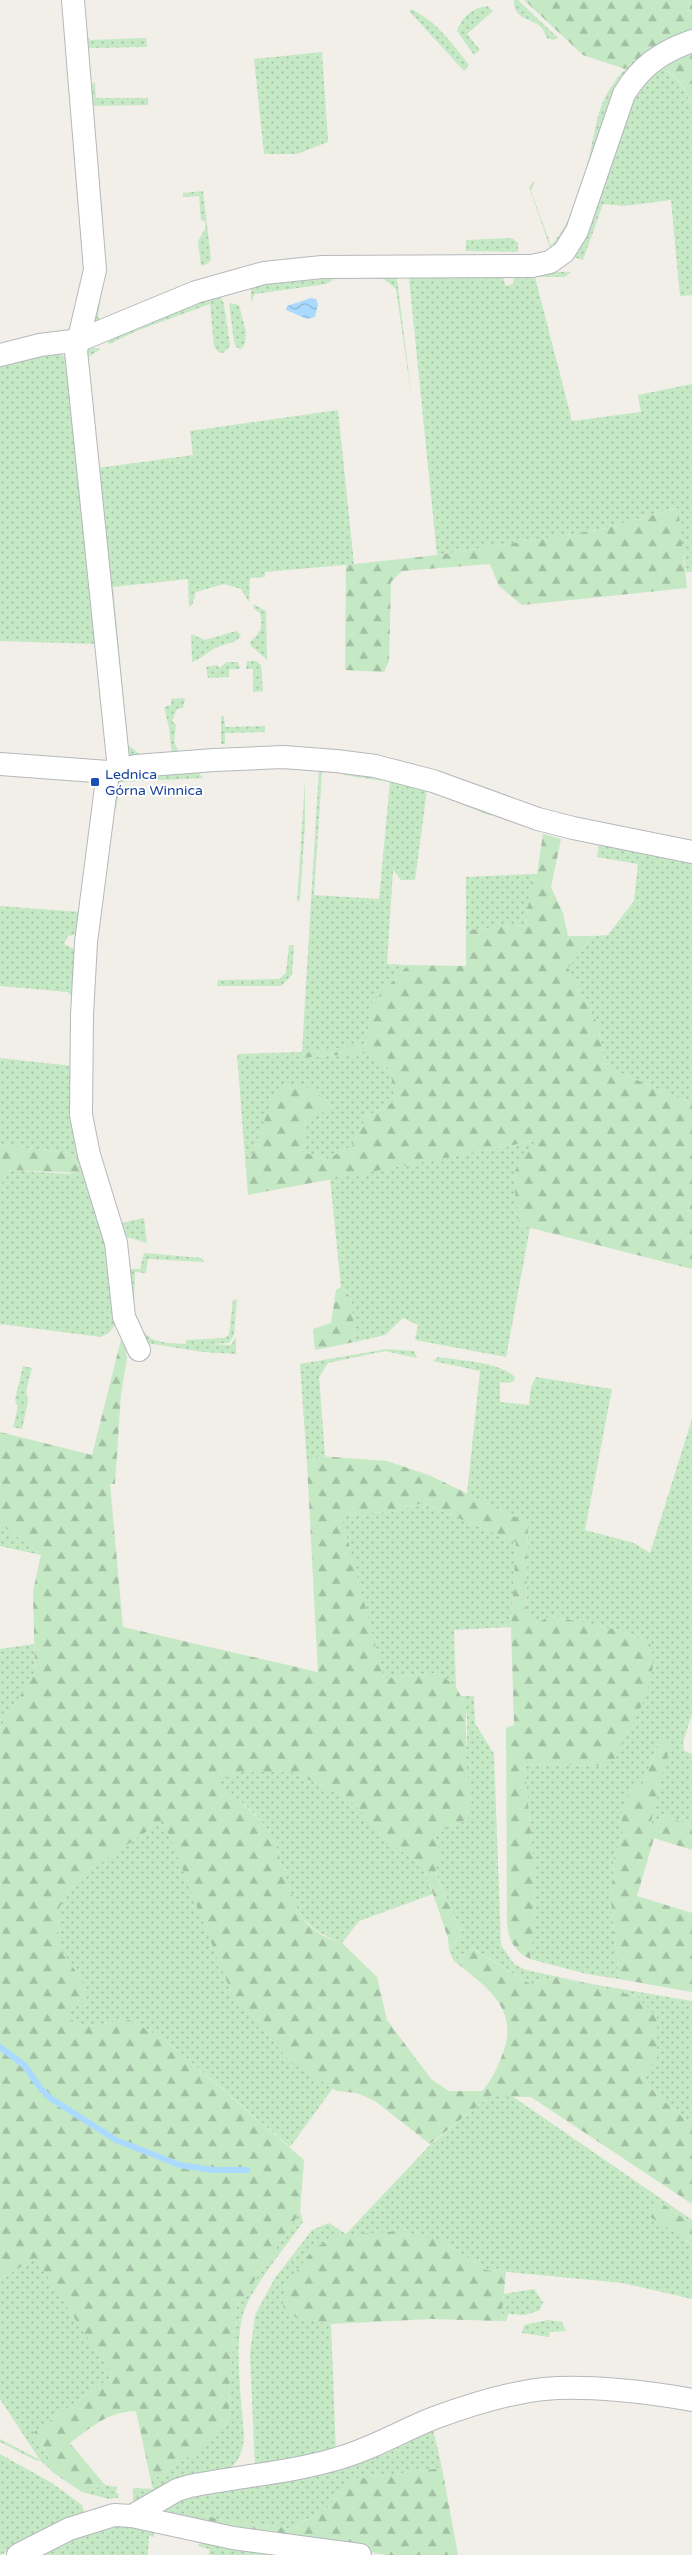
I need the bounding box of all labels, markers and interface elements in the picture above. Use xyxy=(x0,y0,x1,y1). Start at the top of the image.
place label: Lednica Górna Winnica xyxy=(105,766,203,799)
marker: Lednica Górna Winnica xyxy=(89,776,101,788)

